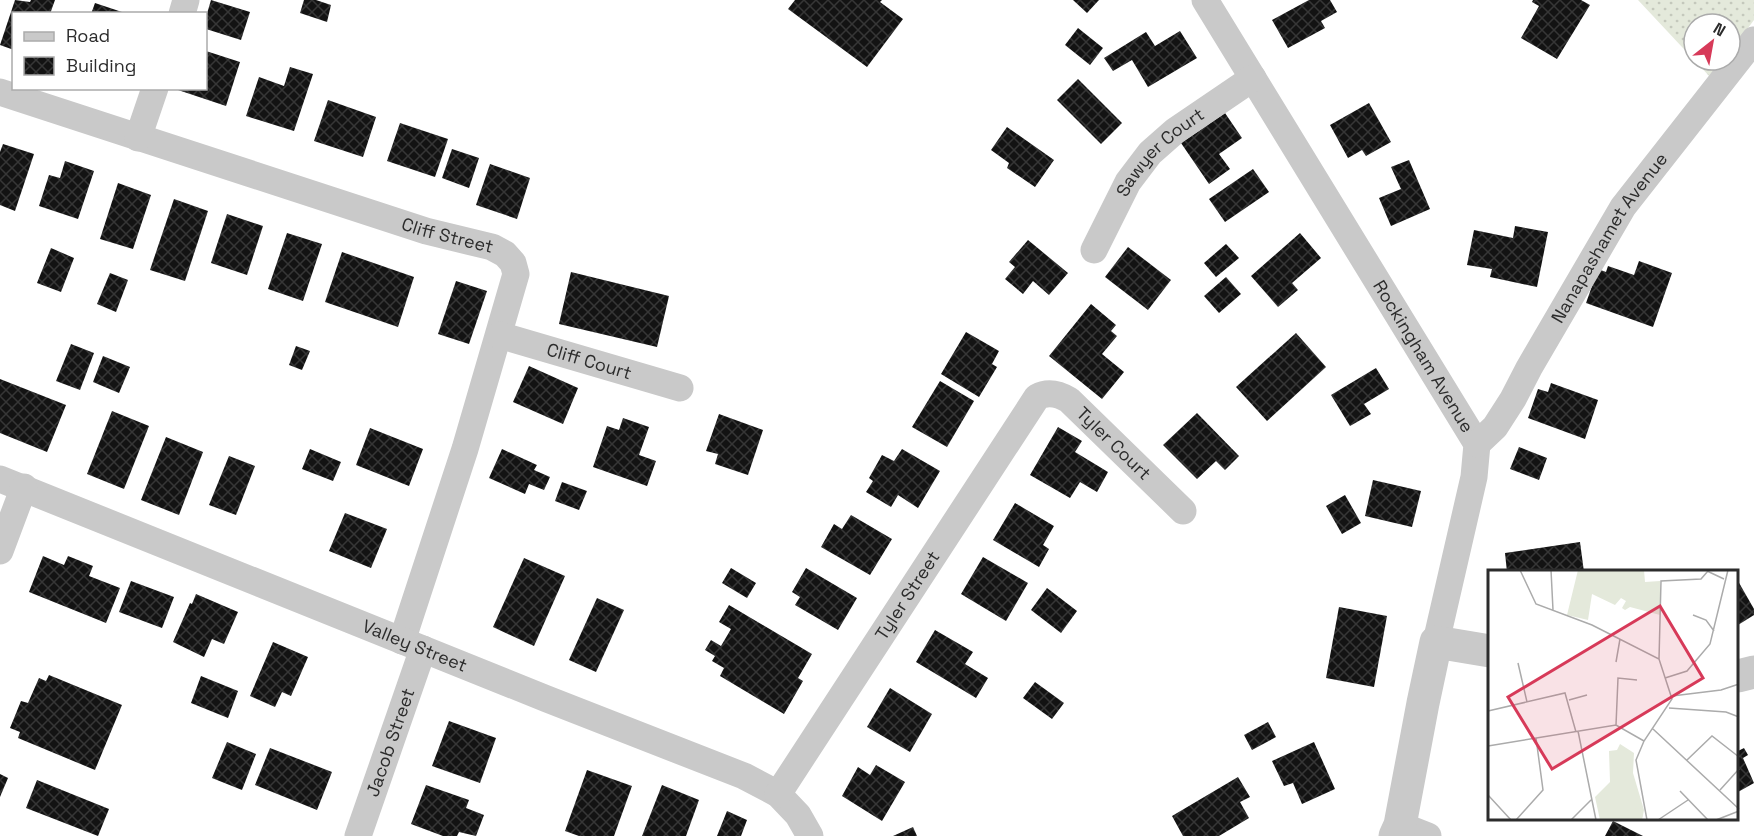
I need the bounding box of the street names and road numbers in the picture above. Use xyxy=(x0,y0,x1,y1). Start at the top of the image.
street label: Sawyer Court xyxy=(1111,102,1209,200)
street label: Nanapashamet Avenue xyxy=(1546,148,1672,327)
street label: Cliff Street xyxy=(399,212,496,258)
street label: Rockingham Avenue xyxy=(1368,276,1479,437)
street label: Cliff Court xyxy=(544,338,635,384)
street label: Tyler Court xyxy=(1072,402,1156,485)
street label: Tyler Street xyxy=(870,546,945,644)
street label: Valley Street xyxy=(359,614,471,677)
street label: Jacob Street xyxy=(361,685,420,800)

